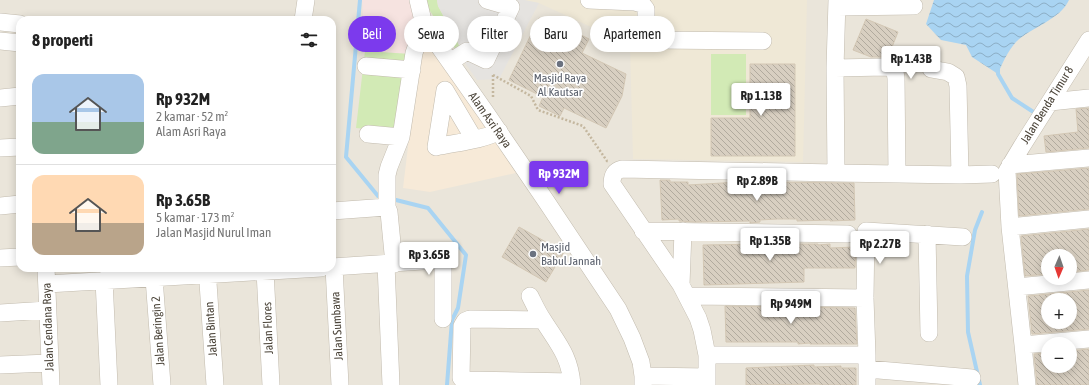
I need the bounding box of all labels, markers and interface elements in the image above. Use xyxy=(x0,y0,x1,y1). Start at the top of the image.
chip: Beli xyxy=(348,16,396,52)
chip: Sewa xyxy=(404,16,459,52)
chip: Filter xyxy=(467,16,522,52)
chip: Baru xyxy=(530,16,582,52)
chip: Apartemen xyxy=(590,16,675,52)
icon: filters xyxy=(298,29,320,51)
text: 8 properti xyxy=(32,30,93,50)
pin: Rp 1.43B xyxy=(870,46,952,80)
text: Rp 1.43B xyxy=(890,51,932,66)
marker: Masjid Raya Al Kautsar xyxy=(555,59,565,69)
street label: Jalan Benda Timur 8 xyxy=(1018,63,1077,146)
place label: Masjid Raya Al Kautsar xyxy=(534,71,586,99)
pin: Rp 1.13B xyxy=(720,83,802,117)
text: Rp 1.13B xyxy=(740,88,782,103)
text: Rp 932M xyxy=(156,89,210,109)
street label: Alam Asri Raya xyxy=(466,89,514,151)
icon: home xyxy=(64,90,112,138)
text: 2 kamar · 52 m² xyxy=(156,109,228,124)
text: Alam Asri Raya xyxy=(156,124,226,139)
pin: Rp 932M xyxy=(522,161,596,195)
text: Rp 932M xyxy=(538,166,580,181)
pin: Rp 2.89B xyxy=(716,168,798,202)
text: Rp 2.89B xyxy=(736,173,778,188)
text: Rp 3.65B xyxy=(156,190,210,210)
icon: home xyxy=(64,191,112,239)
text: 5 kamar · 173 m² xyxy=(156,210,234,225)
text: Jalan Masjid Nurul Iman xyxy=(156,225,271,240)
pin: Rp 1.35B xyxy=(729,228,811,262)
pin: Rp 2.27B xyxy=(839,231,921,265)
text: Rp 1.35B xyxy=(749,233,791,248)
text: Rp 2.27B xyxy=(859,236,901,251)
place label: Masjid Babul Jannah xyxy=(541,240,601,268)
pin: Rp 3.65B xyxy=(388,242,470,276)
text: Rp 3.65B xyxy=(408,247,450,262)
marker: Masjid Babul Jannah xyxy=(528,249,538,259)
north arrow xyxy=(1041,249,1077,285)
map controls xyxy=(1041,249,1077,373)
street label: Jalan Cendana Raya xyxy=(39,282,57,372)
street label: Jalan Sumbawa xyxy=(328,291,346,361)
pin: Rp 949M xyxy=(754,291,828,325)
button: + xyxy=(1041,293,1077,329)
street label: Jalan Beringin 2 xyxy=(149,296,167,366)
text: Rp 949M xyxy=(770,296,812,311)
street label: Jalan Bintan xyxy=(202,301,220,357)
street label: Jalan Flores xyxy=(260,302,276,354)
button: − xyxy=(1041,337,1077,373)

